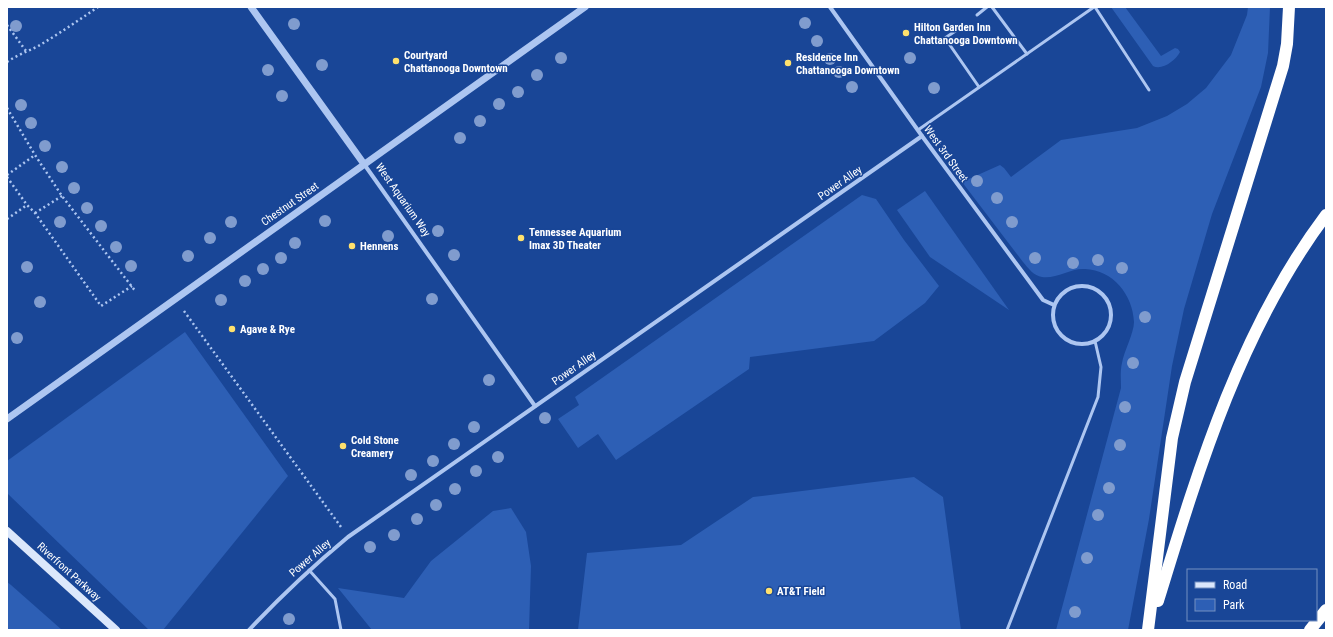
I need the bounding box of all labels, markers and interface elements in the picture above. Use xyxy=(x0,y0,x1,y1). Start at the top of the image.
place label: Hilton Garden Inn Chattanooga Downtown xyxy=(914,21,1018,47)
marker: Hilton Garden Inn Chattanooga Downtown xyxy=(901,28,911,38)
place label: Courtyard Chattanooga Downtown xyxy=(404,49,508,75)
place label: Residence Inn Chattanooga Downtown xyxy=(796,51,900,77)
marker: Courtyard Chattanooga Downtown xyxy=(391,56,401,66)
marker: Residence Inn Chattanooga Downtown xyxy=(783,58,793,68)
street label: West 3rd Street xyxy=(921,123,971,185)
street label: West Aquarium Way xyxy=(373,161,433,240)
street label: Power Alley xyxy=(815,163,865,203)
street label: Chestnut Street xyxy=(259,179,321,229)
place label: Tennessee Aquarium Imax 3D Theater xyxy=(529,226,622,252)
marker: Tennessee Aquarium Imax 3D Theater xyxy=(516,233,526,243)
place label: Hennens xyxy=(360,240,399,253)
marker: Hennens xyxy=(347,241,357,251)
place label: Agave & Rye xyxy=(240,323,295,336)
marker: Agave & Rye xyxy=(227,324,237,334)
street label: Power Alley xyxy=(549,348,599,388)
place label: Cold Stone Creamery xyxy=(351,434,399,460)
marker: Cold Stone Creamery xyxy=(338,441,348,451)
street label: Power Alley xyxy=(287,536,334,580)
street label: Riverfront Parkway xyxy=(34,540,104,604)
legend xyxy=(1187,569,1317,621)
text: Road xyxy=(1223,578,1247,592)
place label: AT&T Field xyxy=(777,585,825,598)
marker: AT&T Field xyxy=(764,586,774,596)
text: Park xyxy=(1223,598,1245,612)

